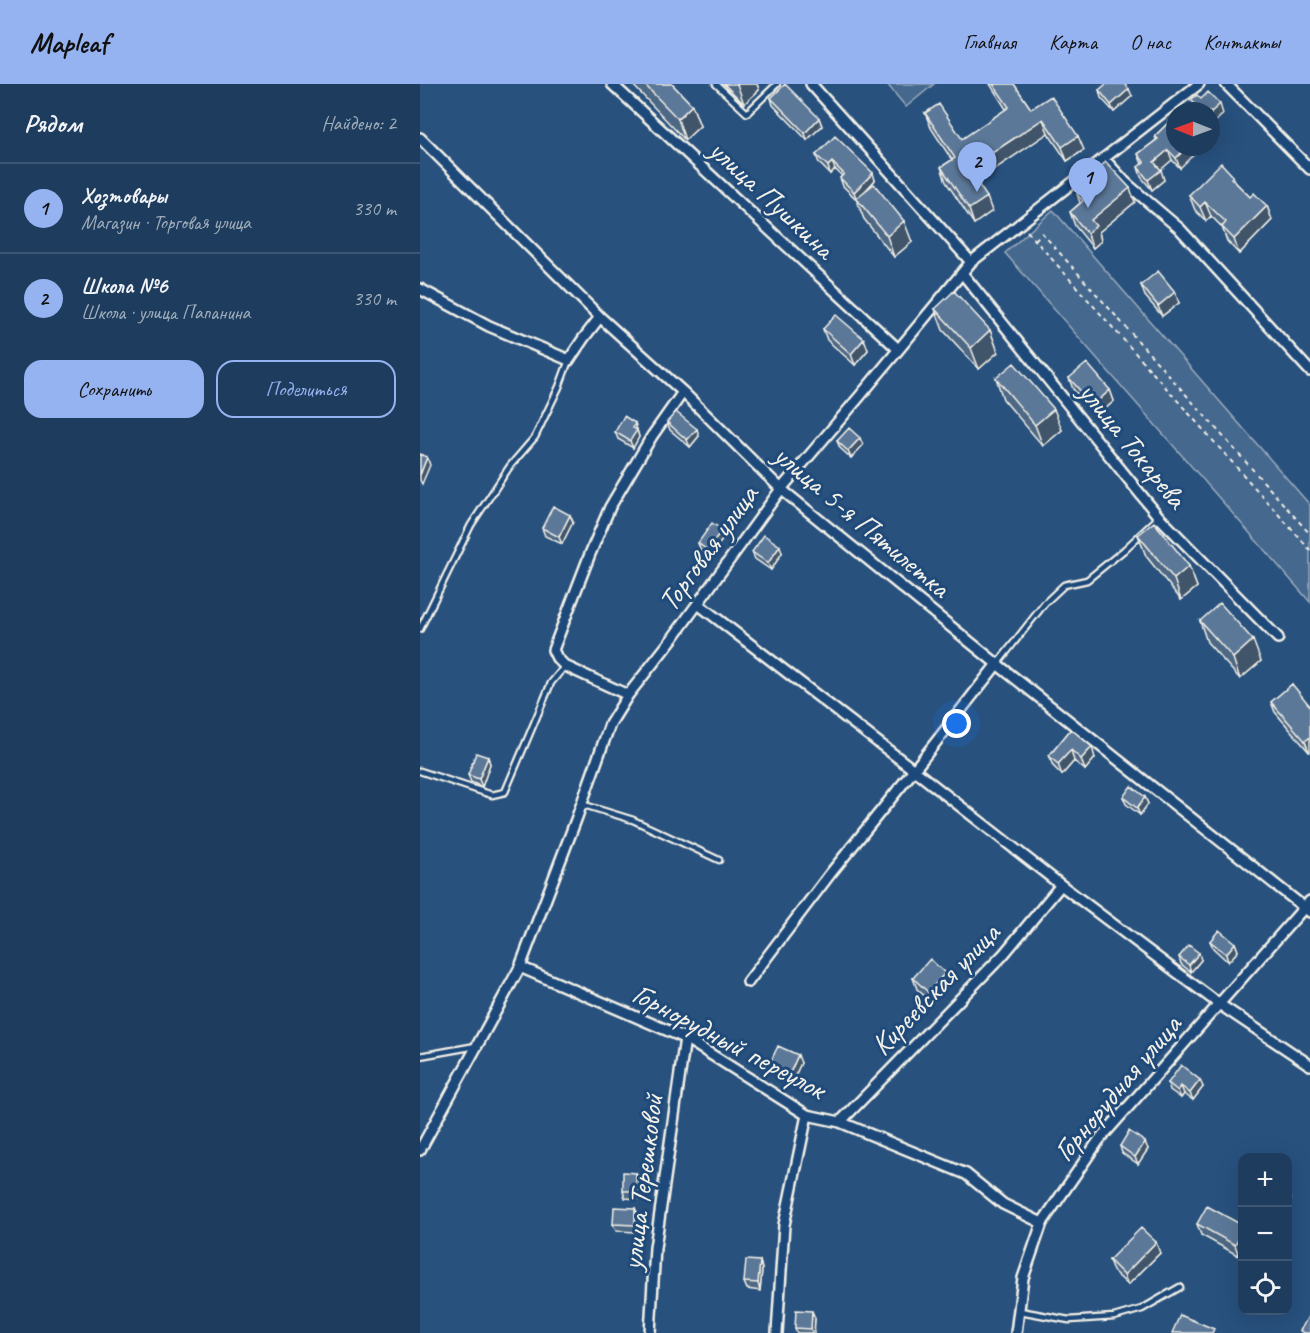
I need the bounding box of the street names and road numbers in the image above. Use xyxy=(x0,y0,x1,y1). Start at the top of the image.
street label: улица Пушкина xyxy=(700,130,845,269)
street label: улица Токарева xyxy=(1069,373,1197,517)
street label: улица 5-я Пятилетка xyxy=(764,435,960,607)
street label: Торговая улица xyxy=(649,476,768,619)
street label: Киреевская улица xyxy=(862,913,1009,1063)
street label: Горнорудный переулок xyxy=(626,974,835,1109)
street label: Горнорудная улица xyxy=(1045,1006,1191,1169)
street label: улица Терешковой xyxy=(612,1090,672,1274)

